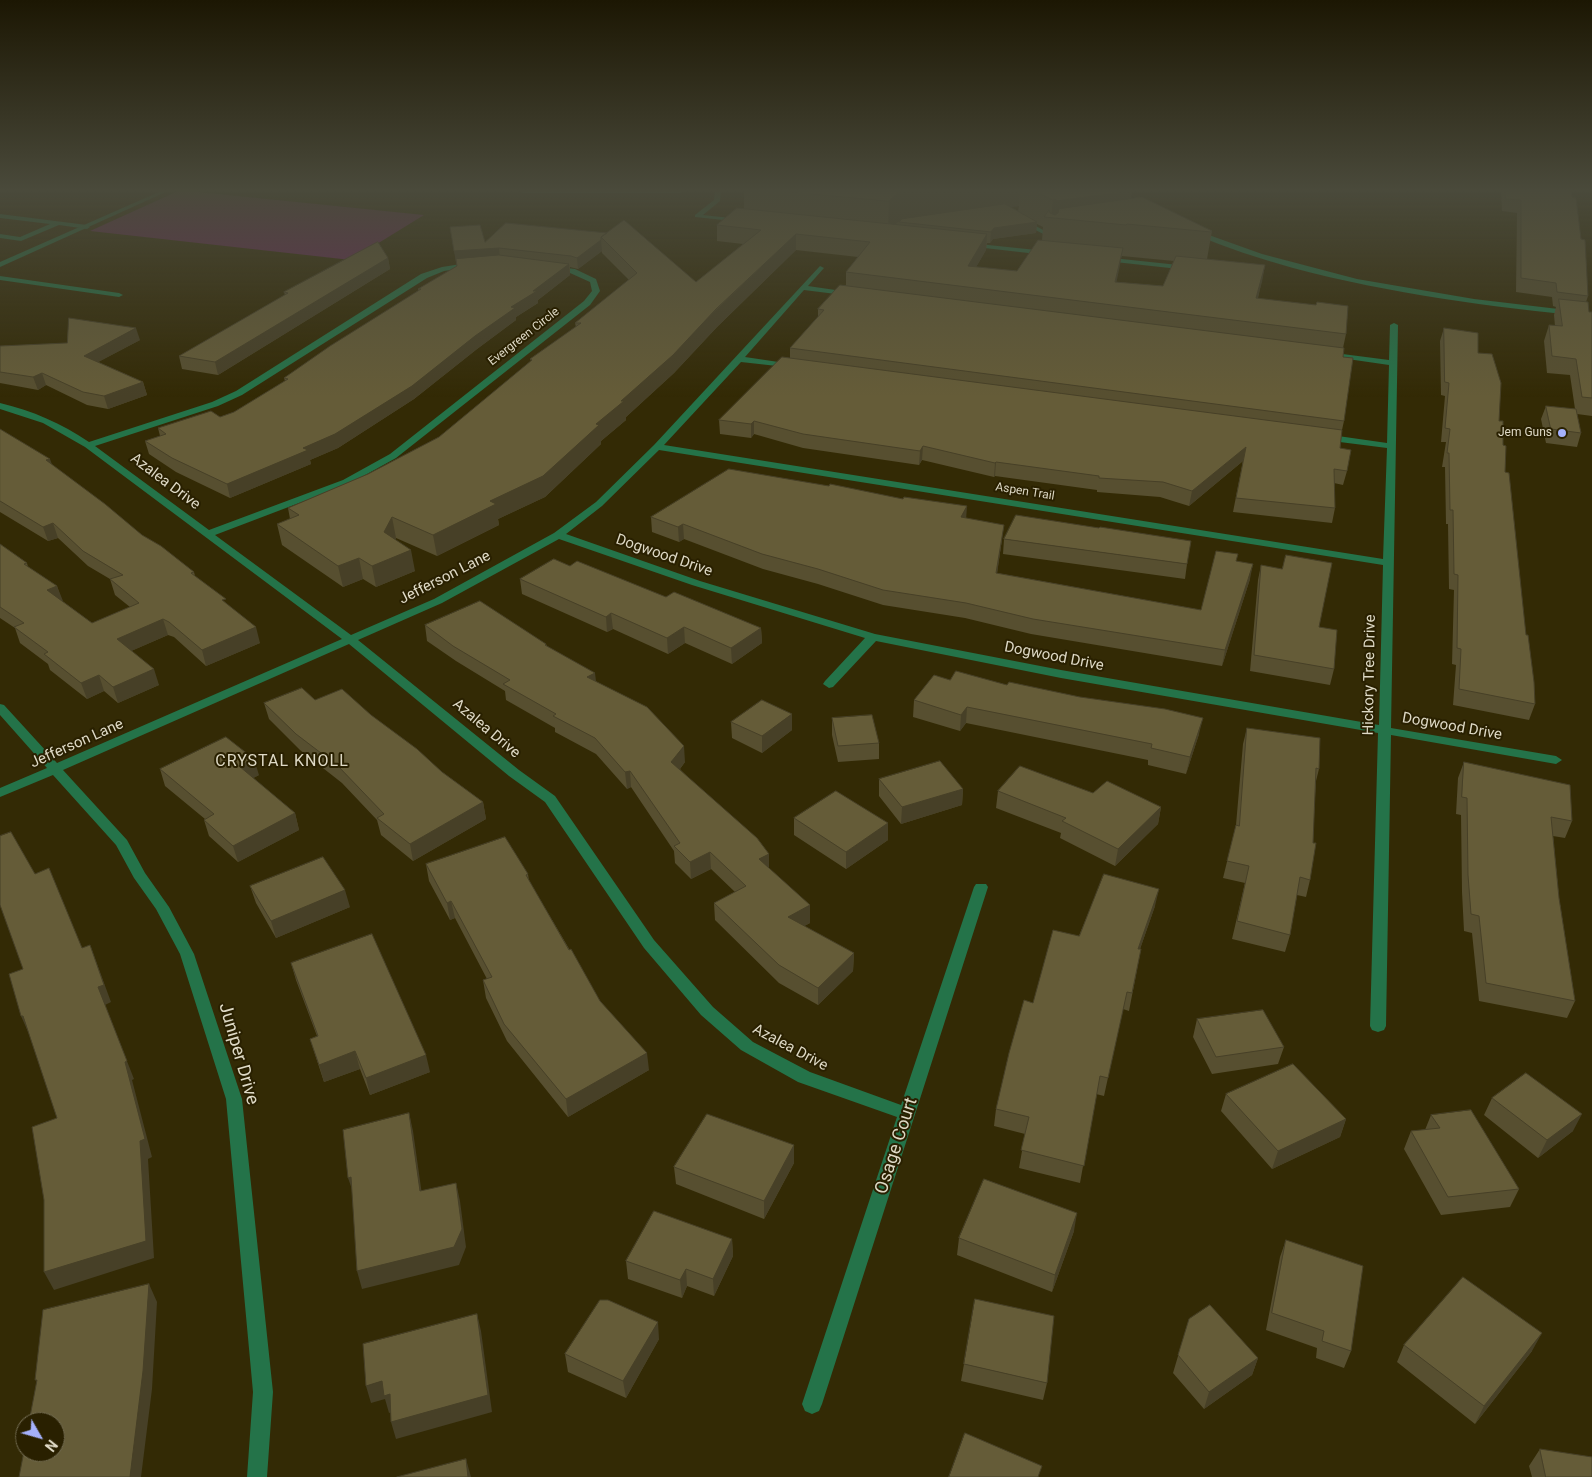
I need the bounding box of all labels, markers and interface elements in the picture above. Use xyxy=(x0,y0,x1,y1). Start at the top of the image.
street label: Evergreen Circle xyxy=(486,305,562,369)
place label: Jem Guns xyxy=(1498,426,1552,440)
marker: Jem Guns xyxy=(1556,427,1568,439)
street label: Azalea Drive xyxy=(127,450,203,514)
street label: Aspen Trail xyxy=(994,480,1056,504)
street label: Dogwood Drive xyxy=(613,531,715,581)
street label: Jefferson Lane xyxy=(396,547,494,609)
street label: Hickory Tree Drive xyxy=(1360,614,1380,736)
street label: Dogwood Drive xyxy=(1003,639,1105,675)
street label: Azalea Drive xyxy=(449,696,523,762)
street label: Dogwood Drive xyxy=(1401,709,1503,745)
street label: Jefferson Lane xyxy=(28,715,126,773)
district label: CRYSTAL KNOLL xyxy=(214,752,350,772)
street label: Juniper Drive xyxy=(213,1001,263,1107)
street label: Azalea Drive xyxy=(749,1021,831,1075)
street label: Osage Court xyxy=(871,1095,923,1197)
north arrow xyxy=(15,1412,65,1462)
text: N xyxy=(42,1437,60,1454)

